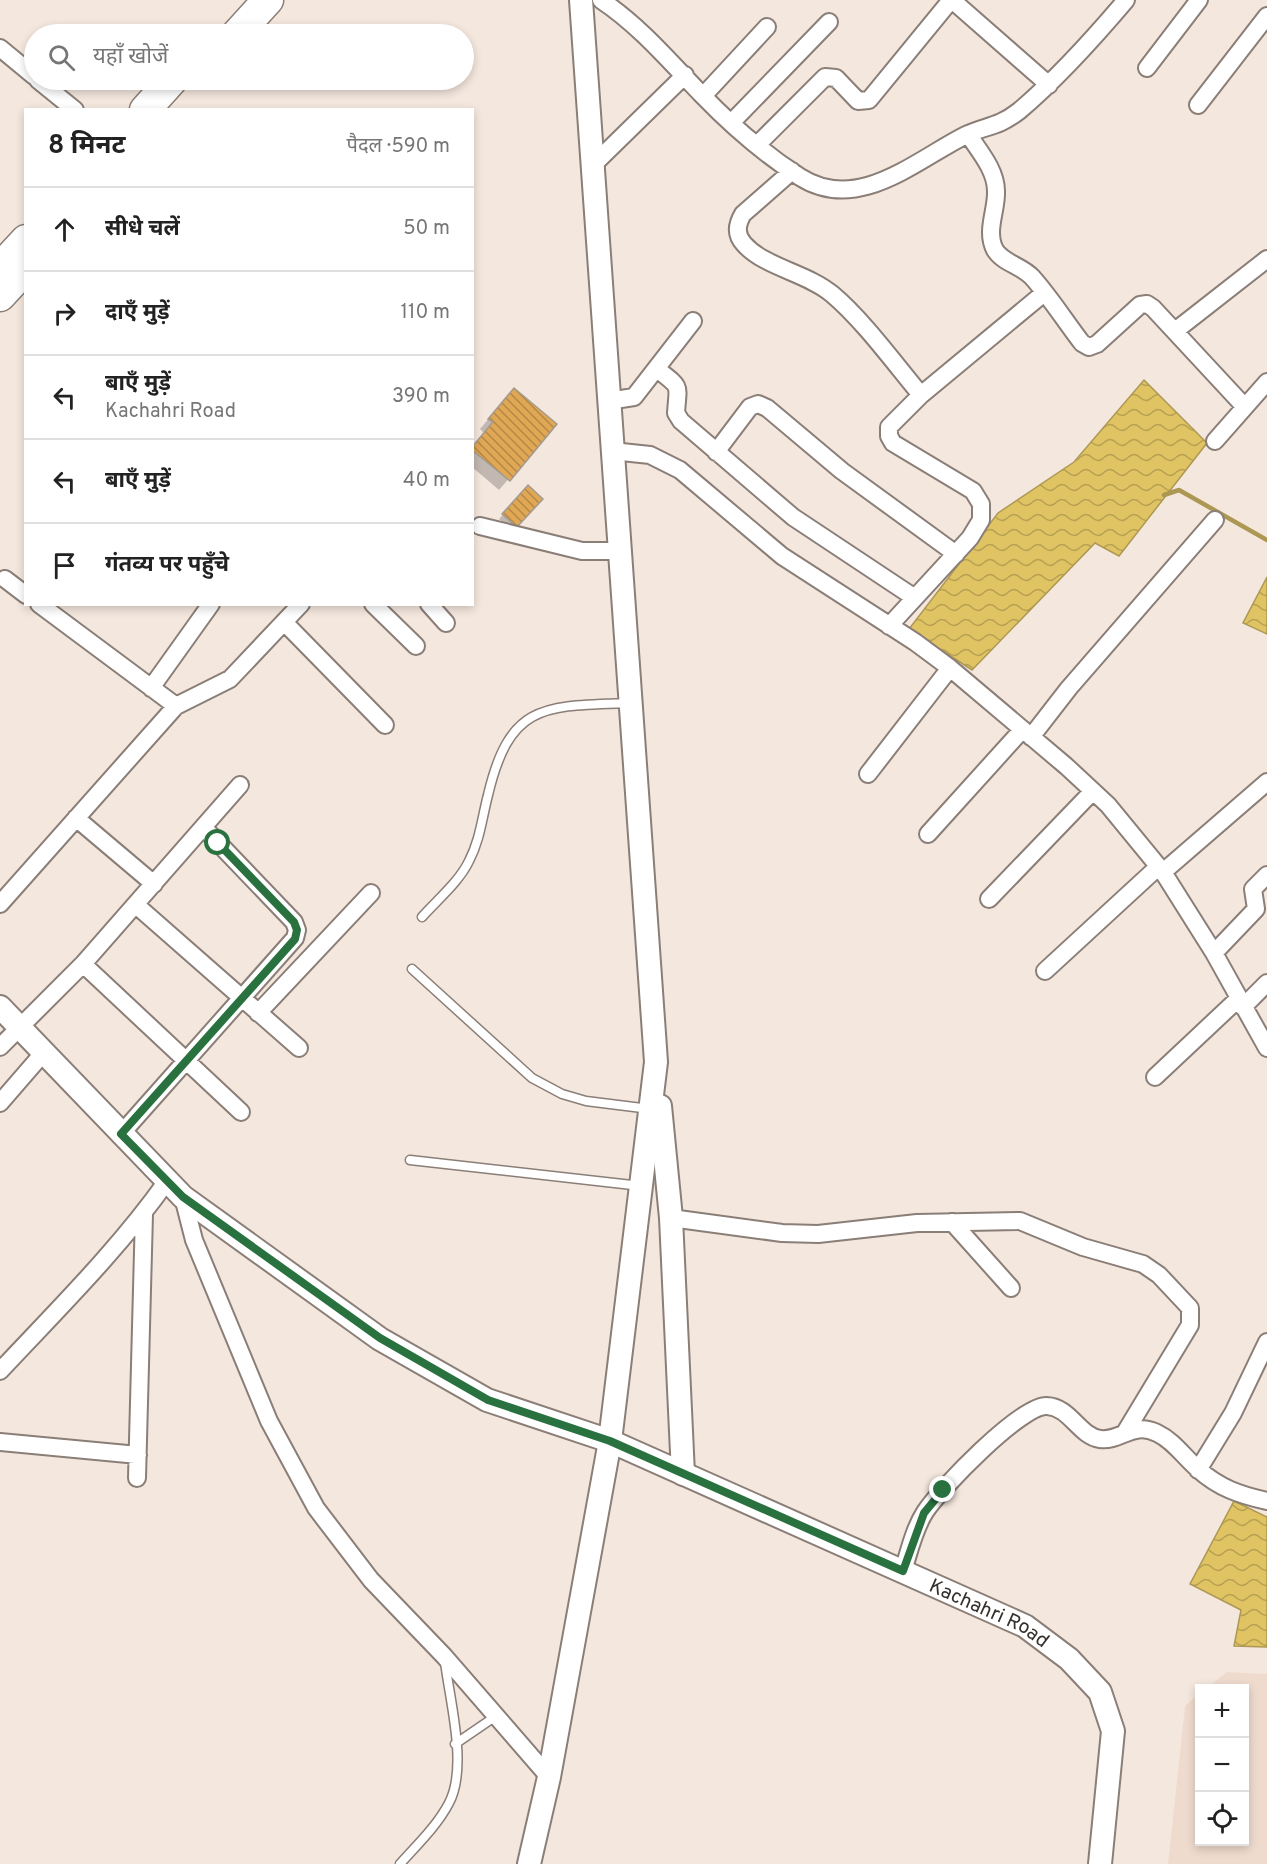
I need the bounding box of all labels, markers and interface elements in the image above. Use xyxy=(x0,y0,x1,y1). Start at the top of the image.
search box xyxy=(24,24,474,90)
icon: search xyxy=(45,41,78,74)
text: यहाँ खोजें xyxy=(93,44,168,71)
text: 8 मिनट xyxy=(48,130,125,163)
text: पैदल · 590 m xyxy=(347,134,450,160)
icon: ahead xyxy=(48,213,81,246)
text: सीधे चलें xyxy=(105,216,180,243)
text: 50 m xyxy=(403,216,450,242)
icon: right xyxy=(48,297,81,330)
text: दाएँ मुड़ें xyxy=(105,300,170,327)
text: 110 m xyxy=(401,300,450,326)
text: बाएँ मुड़ें xyxy=(105,371,171,398)
icon: left xyxy=(48,381,81,414)
text: 390 m xyxy=(392,384,450,410)
text: Kachahri Road xyxy=(105,399,236,425)
icon: left xyxy=(48,465,81,498)
text: बाएँ मुड़ें xyxy=(105,468,171,495)
text: 40 m xyxy=(403,468,450,494)
icon: arrive xyxy=(48,549,81,582)
text: गंतव्य पर पहुँचे xyxy=(105,552,229,579)
route start xyxy=(204,829,230,855)
route end xyxy=(929,1476,955,1502)
street label: Kachahri Road xyxy=(925,1574,1054,1655)
map controls xyxy=(1195,1684,1249,1846)
button: + xyxy=(1195,1684,1249,1738)
button: − xyxy=(1195,1738,1249,1792)
button: locate xyxy=(1195,1792,1249,1846)

